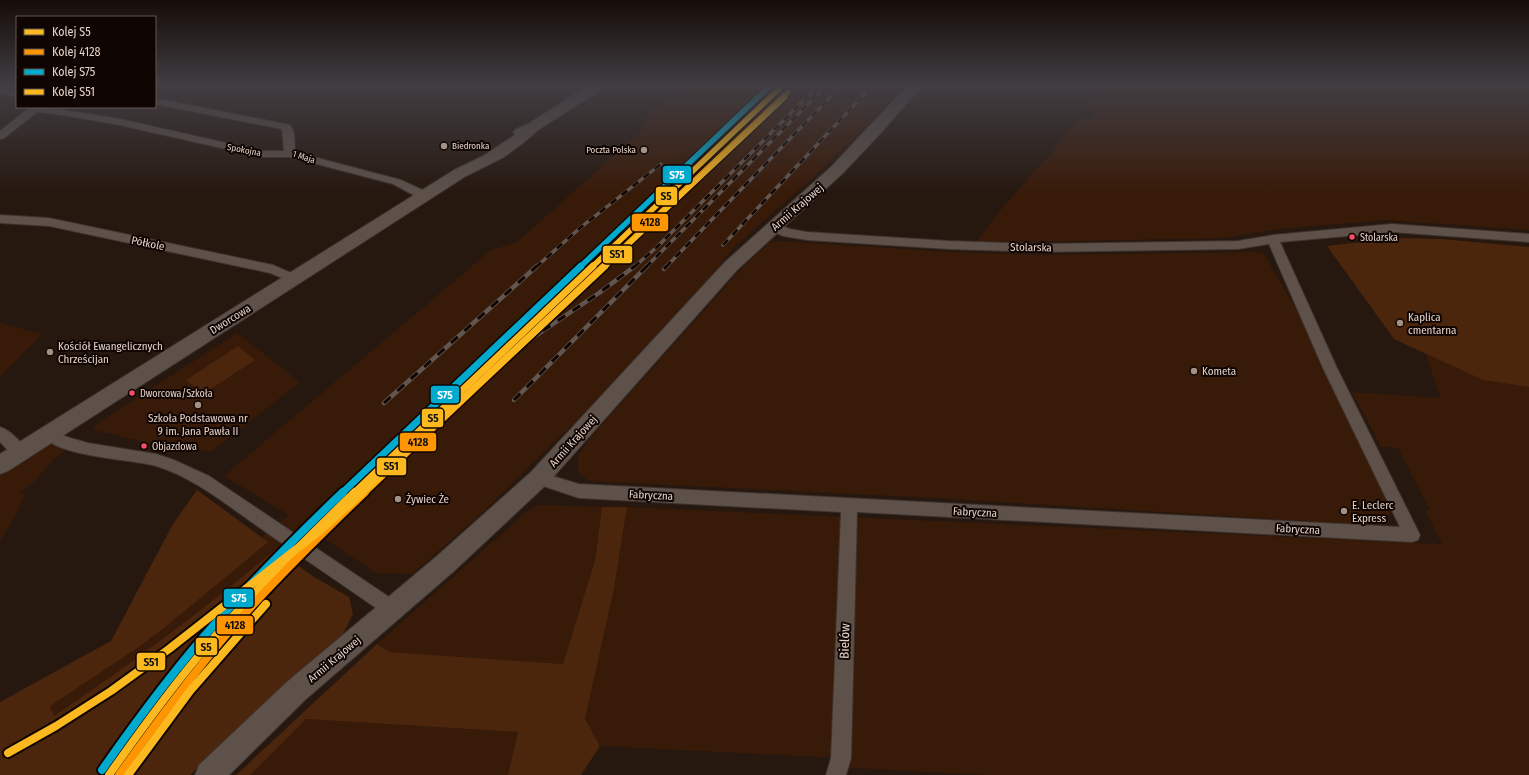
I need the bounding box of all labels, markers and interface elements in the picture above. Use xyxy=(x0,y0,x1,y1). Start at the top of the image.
legend xyxy=(16,16,156,108)
text: Kolej S5 xyxy=(52,25,91,39)
text: Kolej 4128 xyxy=(52,45,101,59)
text: Kolej S75 xyxy=(52,65,96,79)
text: Kolej S51 xyxy=(52,85,95,99)
marker: Biedronka xyxy=(439,141,449,151)
place label: Biedronka xyxy=(452,141,490,151)
street label: Spokojna xyxy=(226,142,262,158)
place label: Poczta Polska xyxy=(586,145,637,155)
marker: Poczta Polska xyxy=(639,145,649,155)
street label: 1 Maja xyxy=(292,149,317,165)
line badge: S75 xyxy=(662,165,692,184)
text: S75 xyxy=(669,169,685,182)
street label: Armii Krajowej xyxy=(769,181,826,234)
line badge: S5 xyxy=(655,186,678,206)
text: S5 xyxy=(660,190,672,203)
line badge: 4128 xyxy=(631,213,669,232)
text: 4128 xyxy=(640,216,660,229)
marker: Stolarska xyxy=(1347,232,1357,242)
place label: Stolarska xyxy=(1360,232,1398,244)
street label: Półkole xyxy=(130,234,166,253)
street label: Stolarska xyxy=(1010,241,1052,254)
line badge: S51 xyxy=(602,245,633,264)
text: S51 xyxy=(609,248,625,261)
street label: Dworcowa xyxy=(207,302,253,337)
place label: Kaplica cmentarna xyxy=(1408,311,1456,337)
marker: Kaplica cmentarna xyxy=(1395,318,1405,328)
place label: Kościół Ewangelicznych Chrześcijan xyxy=(58,340,163,366)
marker: Kościół Ewangelicznych Chrześcijan xyxy=(45,347,55,357)
place label: Kometa xyxy=(1202,365,1236,378)
marker: Kometa xyxy=(1189,366,1199,376)
line badge: S75 xyxy=(430,385,460,404)
marker: Dworcowa/Szkoła xyxy=(127,388,137,398)
place label: Dworcowa/Szkoła xyxy=(140,388,213,400)
text: S75 xyxy=(437,389,453,402)
marker: Szkoła Podstawowa nr 9 im. Jana Pawła II xyxy=(193,400,203,410)
line badge: S5 xyxy=(421,408,444,428)
place label: Szkoła Podstawowa nr 9 im. Jana Pawła II xyxy=(148,412,248,438)
text: S5 xyxy=(427,412,439,425)
street label: Armii Krajowej xyxy=(547,413,600,470)
line badge: 4128 xyxy=(399,432,437,452)
text: 4128 xyxy=(408,436,428,449)
marker: Objazdowa xyxy=(139,441,149,451)
place label: Objazdowa xyxy=(152,441,197,453)
line badge: S51 xyxy=(376,457,407,476)
text: S51 xyxy=(383,460,399,473)
street label: Fabryczna xyxy=(628,488,673,503)
place label: Żywiec Że xyxy=(406,492,449,506)
marker: Żywiec Że xyxy=(393,494,403,504)
place label: E. Leclerc Express xyxy=(1352,499,1394,525)
street label: Fabryczna xyxy=(952,505,997,520)
marker: E. Leclerc Express xyxy=(1339,506,1349,516)
street label: Fabryczna xyxy=(1275,522,1320,537)
line badge: S75 xyxy=(223,588,254,608)
text: S75 xyxy=(231,592,247,605)
line badge: 4128 xyxy=(216,615,254,635)
text: 4128 xyxy=(225,619,245,632)
street label: Bielów xyxy=(836,623,853,659)
street label: Armii Krajowej xyxy=(305,633,363,685)
line badge: S5 xyxy=(195,637,218,656)
text: S5 xyxy=(200,641,212,654)
line badge: S51 xyxy=(136,652,166,671)
text: S51 xyxy=(143,656,159,669)

